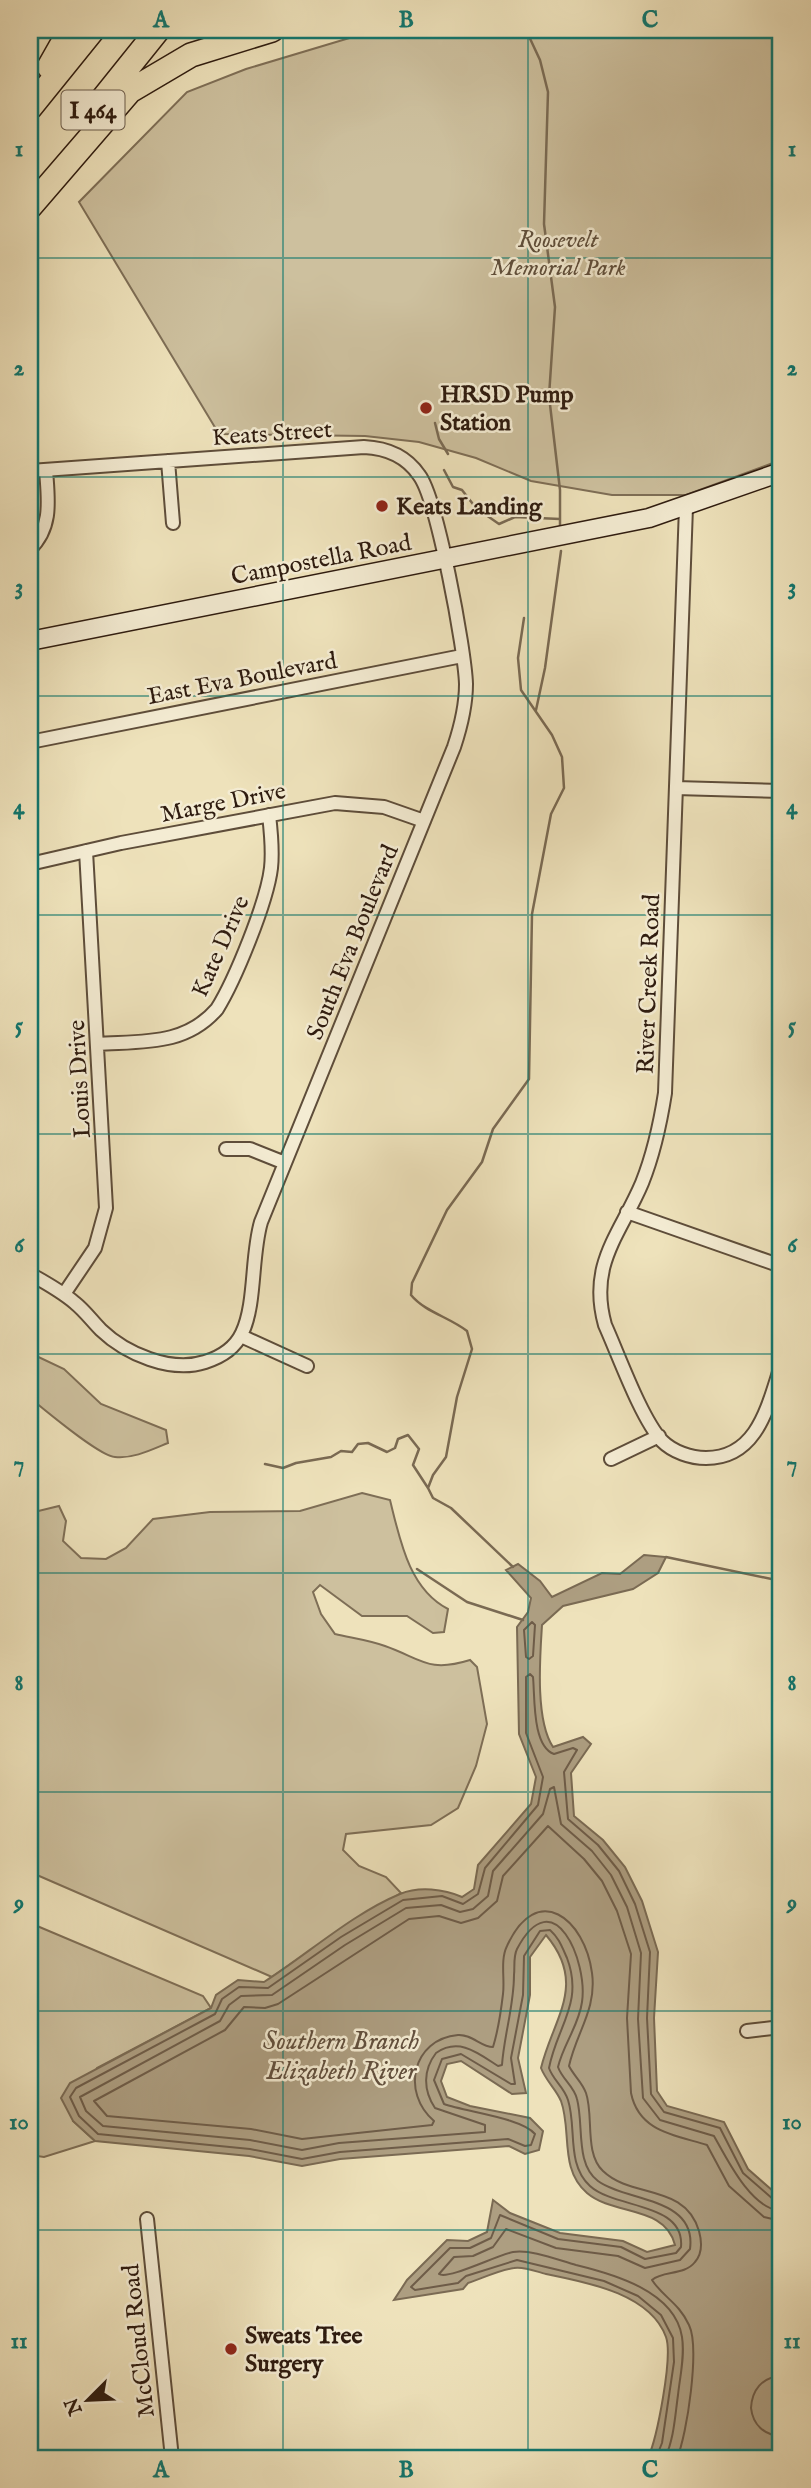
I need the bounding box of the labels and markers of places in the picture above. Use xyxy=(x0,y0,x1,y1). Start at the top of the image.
place label: HRSD Pump Station xyxy=(440,380,573,439)
marker: HRSD Pump Station xyxy=(418,400,434,416)
place label: Keats Landing xyxy=(396,492,543,523)
marker: Keats Landing xyxy=(374,498,390,514)
place label: Sweats Tree Surgery xyxy=(245,2321,362,2380)
marker: Sweats Tree Surgery xyxy=(223,2341,239,2357)

